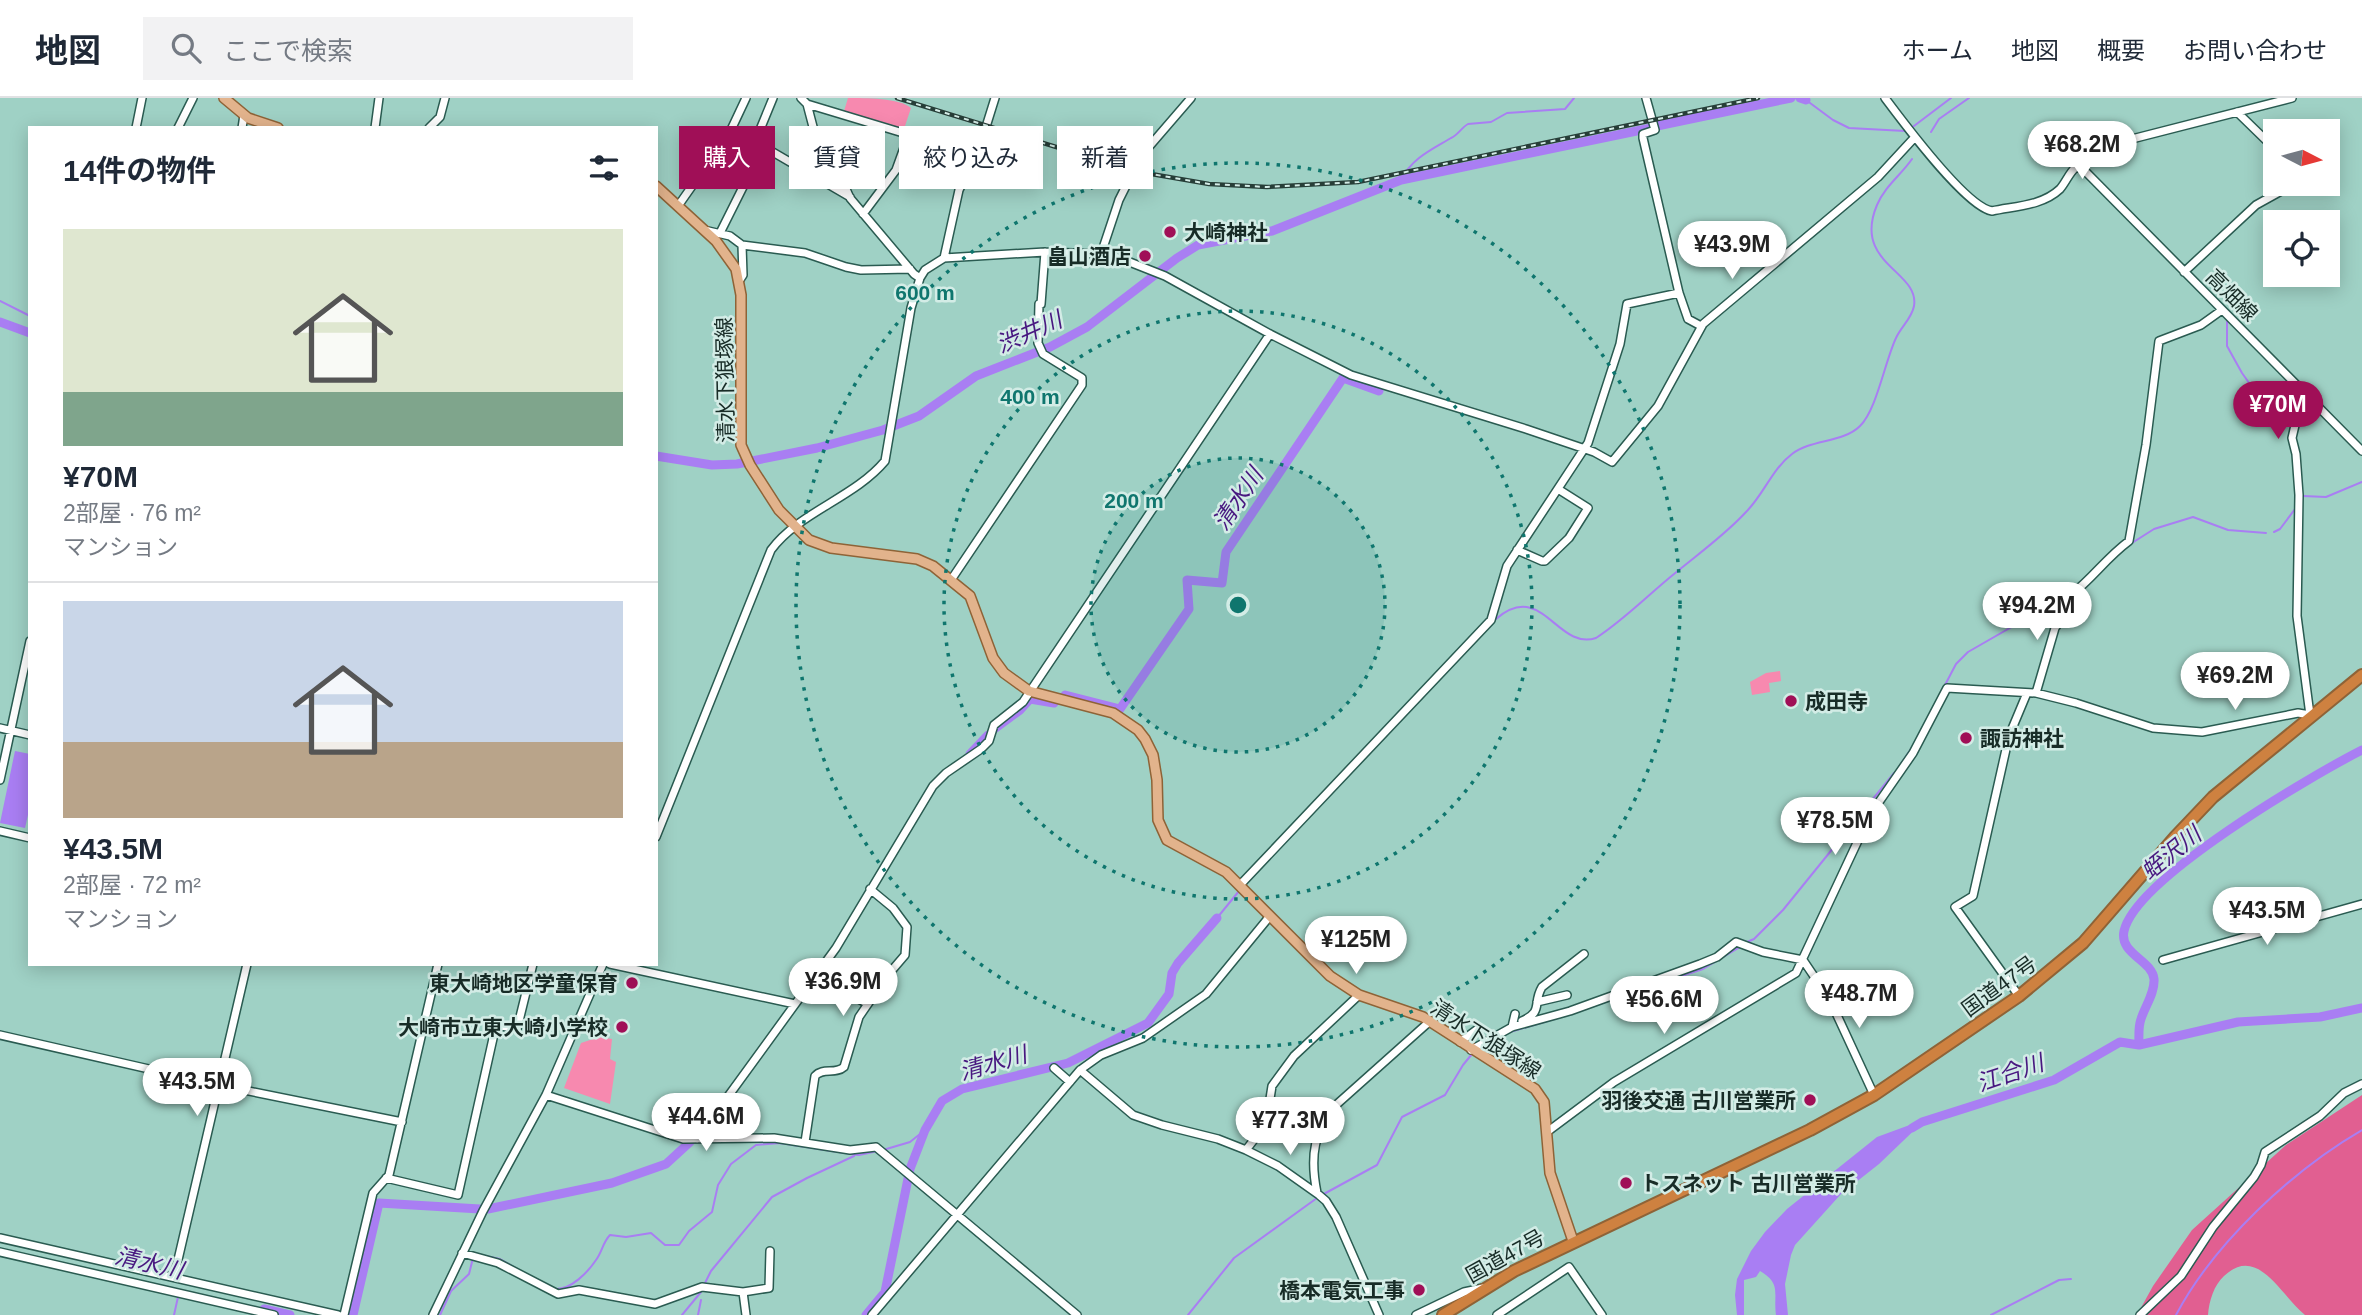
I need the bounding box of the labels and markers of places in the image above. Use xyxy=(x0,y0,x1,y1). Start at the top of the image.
pin: ¥68.2M xyxy=(2025,122,2139,181)
place label: 大崎神社 xyxy=(1184,221,1268,244)
pin: ¥43.9M xyxy=(1675,222,1789,281)
marker: 大崎神社 xyxy=(1162,224,1178,240)
place label: 畠山酒店 xyxy=(1047,245,1131,268)
marker: 畠山酒店 xyxy=(1137,248,1153,264)
pin: ¥70M xyxy=(2237,382,2319,441)
pin: ¥94.2M xyxy=(1980,582,2094,642)
centre of rings xyxy=(1226,593,1250,617)
pin: ¥69.2M xyxy=(2178,652,2292,712)
place label: 成田寺 xyxy=(1805,690,1868,713)
marker: 成田寺 xyxy=(1783,693,1799,709)
place label: 諏訪神社 xyxy=(1980,727,2064,750)
marker: 諏訪神社 xyxy=(1958,730,1974,746)
pin: ¥78.5M xyxy=(1778,798,1892,857)
pin: ¥43.5M xyxy=(2210,888,2324,947)
pin: ¥125M xyxy=(1307,916,1405,976)
pin: ¥36.9M xyxy=(786,958,900,1018)
pin: ¥48.7M xyxy=(1802,970,1916,1030)
place label: 東大崎地区学童保育 xyxy=(429,972,618,995)
marker: 東大崎地区学童保育 xyxy=(624,975,640,991)
pin: ¥56.6M xyxy=(1607,976,1721,1036)
place label: 大崎市立東大崎小学校 xyxy=(398,1016,608,1039)
marker: 大崎市立東大崎小学校 xyxy=(614,1019,630,1035)
pin: ¥43.5M xyxy=(140,1058,254,1118)
place label: 羽後交通 古川営業所 xyxy=(1601,1089,1796,1112)
marker: 羽後交通 古川営業所 xyxy=(1802,1092,1818,1108)
pin: ¥44.6M xyxy=(649,1094,763,1153)
pin: ¥77.3M xyxy=(1233,1098,1347,1157)
place label: トスネット 古川営業所 xyxy=(1640,1172,1856,1195)
marker: トスネット 古川営業所 xyxy=(1618,1175,1634,1191)
place label: 橋本電気工事 xyxy=(1279,1279,1405,1302)
marker: 橋本電気工事 xyxy=(1411,1282,1427,1298)

